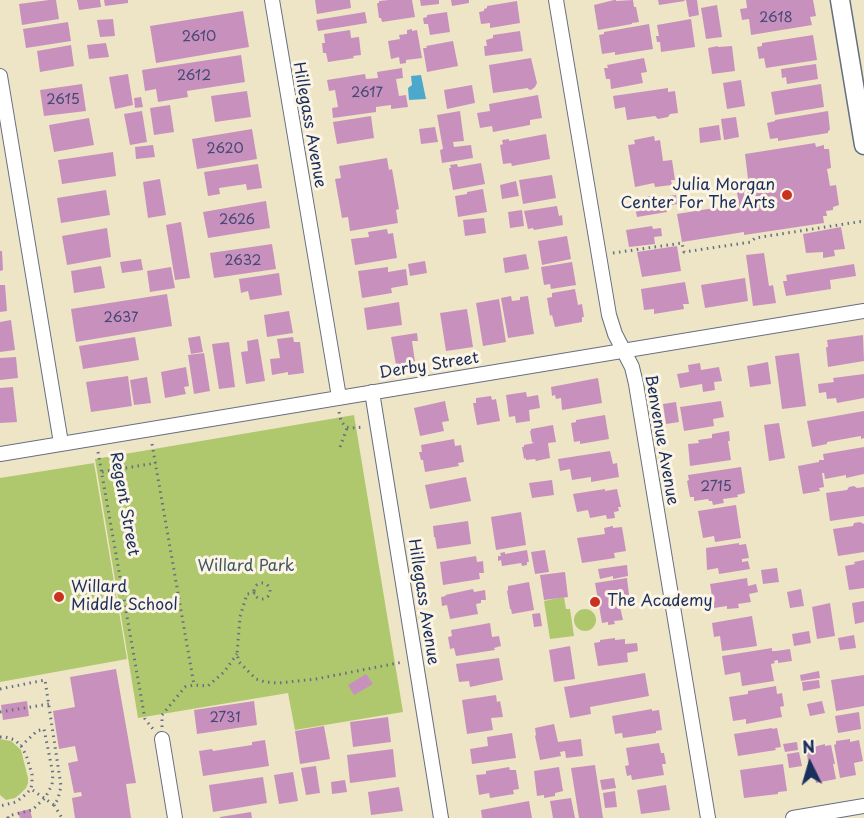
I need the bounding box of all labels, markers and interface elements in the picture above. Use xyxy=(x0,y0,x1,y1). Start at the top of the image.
house number: 2618 xyxy=(759,10,793,26)
house number: 2610 xyxy=(182,29,216,45)
street label: Hillegass Avenue xyxy=(288,60,330,190)
house number: 2612 xyxy=(177,68,211,84)
house number: 2617 xyxy=(351,85,383,101)
house number: 2615 xyxy=(46,92,80,108)
house number: 2620 xyxy=(206,141,244,157)
place label: Julia Morgan Center For The Arts xyxy=(621,176,775,214)
marker: Julia Morgan Center For The Arts xyxy=(780,188,794,202)
house number: 2626 xyxy=(219,212,255,228)
house number: 2632 xyxy=(225,253,261,269)
house number: 2637 xyxy=(104,310,138,326)
street label: Derby Street xyxy=(378,349,480,383)
street label: Benvenue Avenue xyxy=(640,373,682,507)
street label: Regent Street xyxy=(105,450,143,558)
house number: 2715 xyxy=(700,479,732,495)
street label: Hillegass Avenue xyxy=(404,537,442,667)
park label: Willard Park xyxy=(197,557,295,577)
place label: Willard Middle School xyxy=(71,578,178,616)
marker: Willard Middle School xyxy=(52,590,66,604)
place label: The Academy xyxy=(607,592,713,612)
marker: The Academy xyxy=(588,595,602,609)
house number: 2731 xyxy=(209,710,241,726)
north arrow xyxy=(780,734,840,794)
text: N xyxy=(801,734,816,759)

